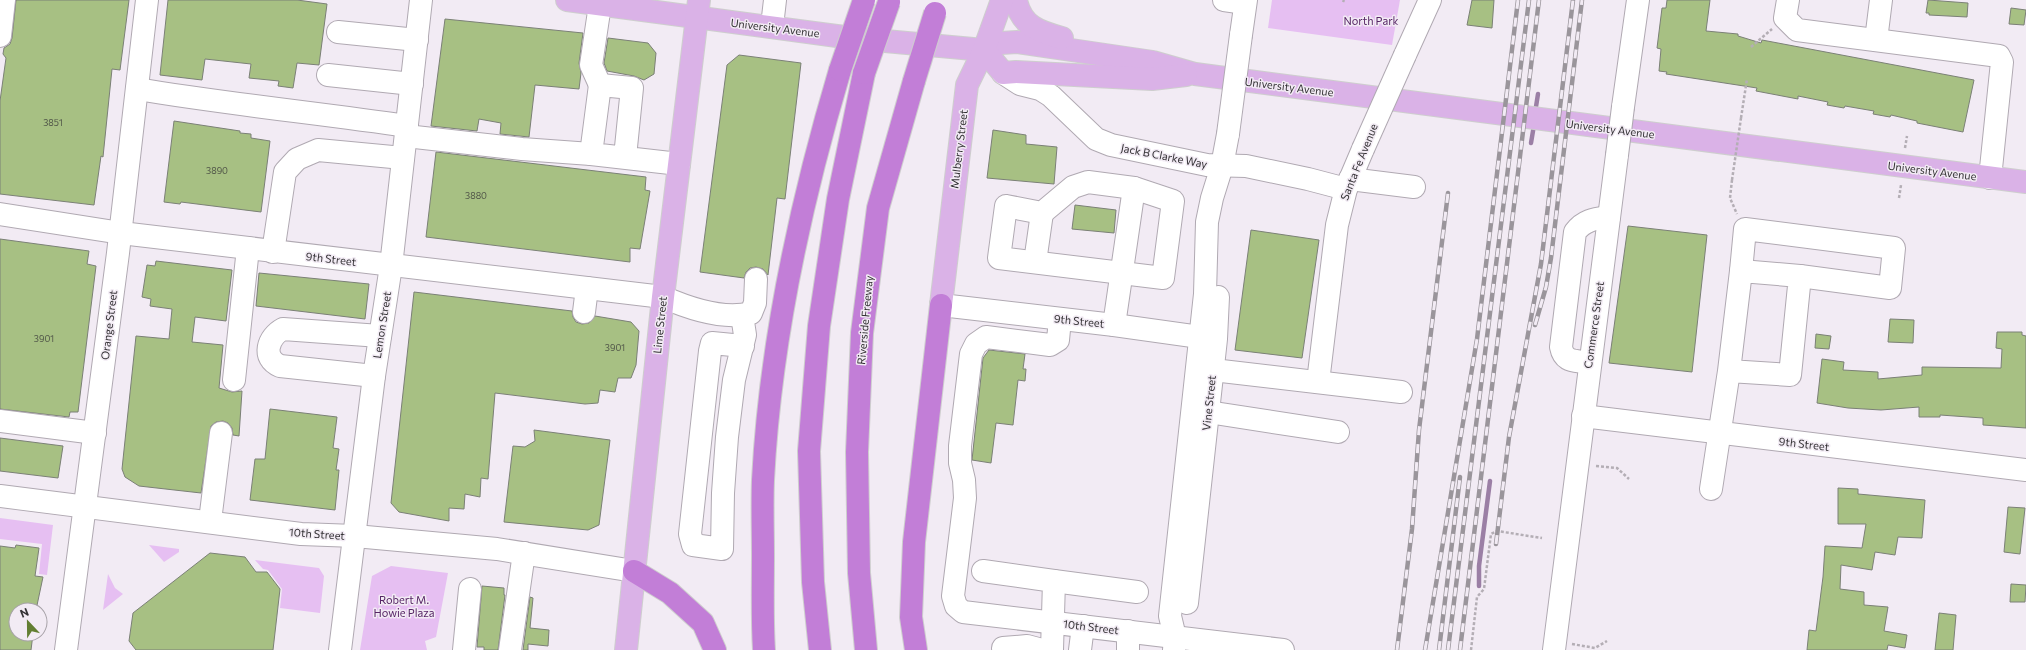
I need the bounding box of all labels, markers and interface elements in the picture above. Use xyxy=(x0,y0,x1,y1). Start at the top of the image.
park label: North Park xyxy=(1343,14,1399,27)
street label: University Avenue xyxy=(730,16,820,39)
street label: University Avenue xyxy=(1244,75,1334,98)
street label: Mulberry Street xyxy=(947,108,970,189)
house number: 3851 xyxy=(43,117,63,128)
street label: University Avenue xyxy=(1565,117,1655,140)
street label: Santa Fe Avenue xyxy=(1337,121,1380,202)
street label: Jack B Clarke Way xyxy=(1120,141,1209,171)
street label: University Avenue xyxy=(1887,159,1977,182)
house number: 3890 xyxy=(206,165,228,176)
house number: 3880 xyxy=(465,190,487,201)
street label: 9th Street xyxy=(305,249,357,268)
street label: Riverside Freeway xyxy=(854,274,875,365)
street label: Commerce Street xyxy=(1581,280,1606,369)
street label: Orange Street xyxy=(98,289,119,361)
street label: Lemon Street xyxy=(370,290,393,359)
street label: Lime Street xyxy=(650,295,669,354)
street label: 9th Street xyxy=(1053,311,1105,330)
house number: 3901 xyxy=(34,333,54,344)
house number: 3901 xyxy=(605,342,625,353)
street label: Vine Street xyxy=(1199,374,1218,431)
street label: 9th Street xyxy=(1778,434,1830,453)
street label: 10th Street xyxy=(289,525,346,542)
park label: Robert M. Howie Plaza xyxy=(374,593,434,619)
north arrow xyxy=(8,602,48,642)
text: N xyxy=(18,605,30,620)
street label: 10th Street xyxy=(1063,617,1120,636)

